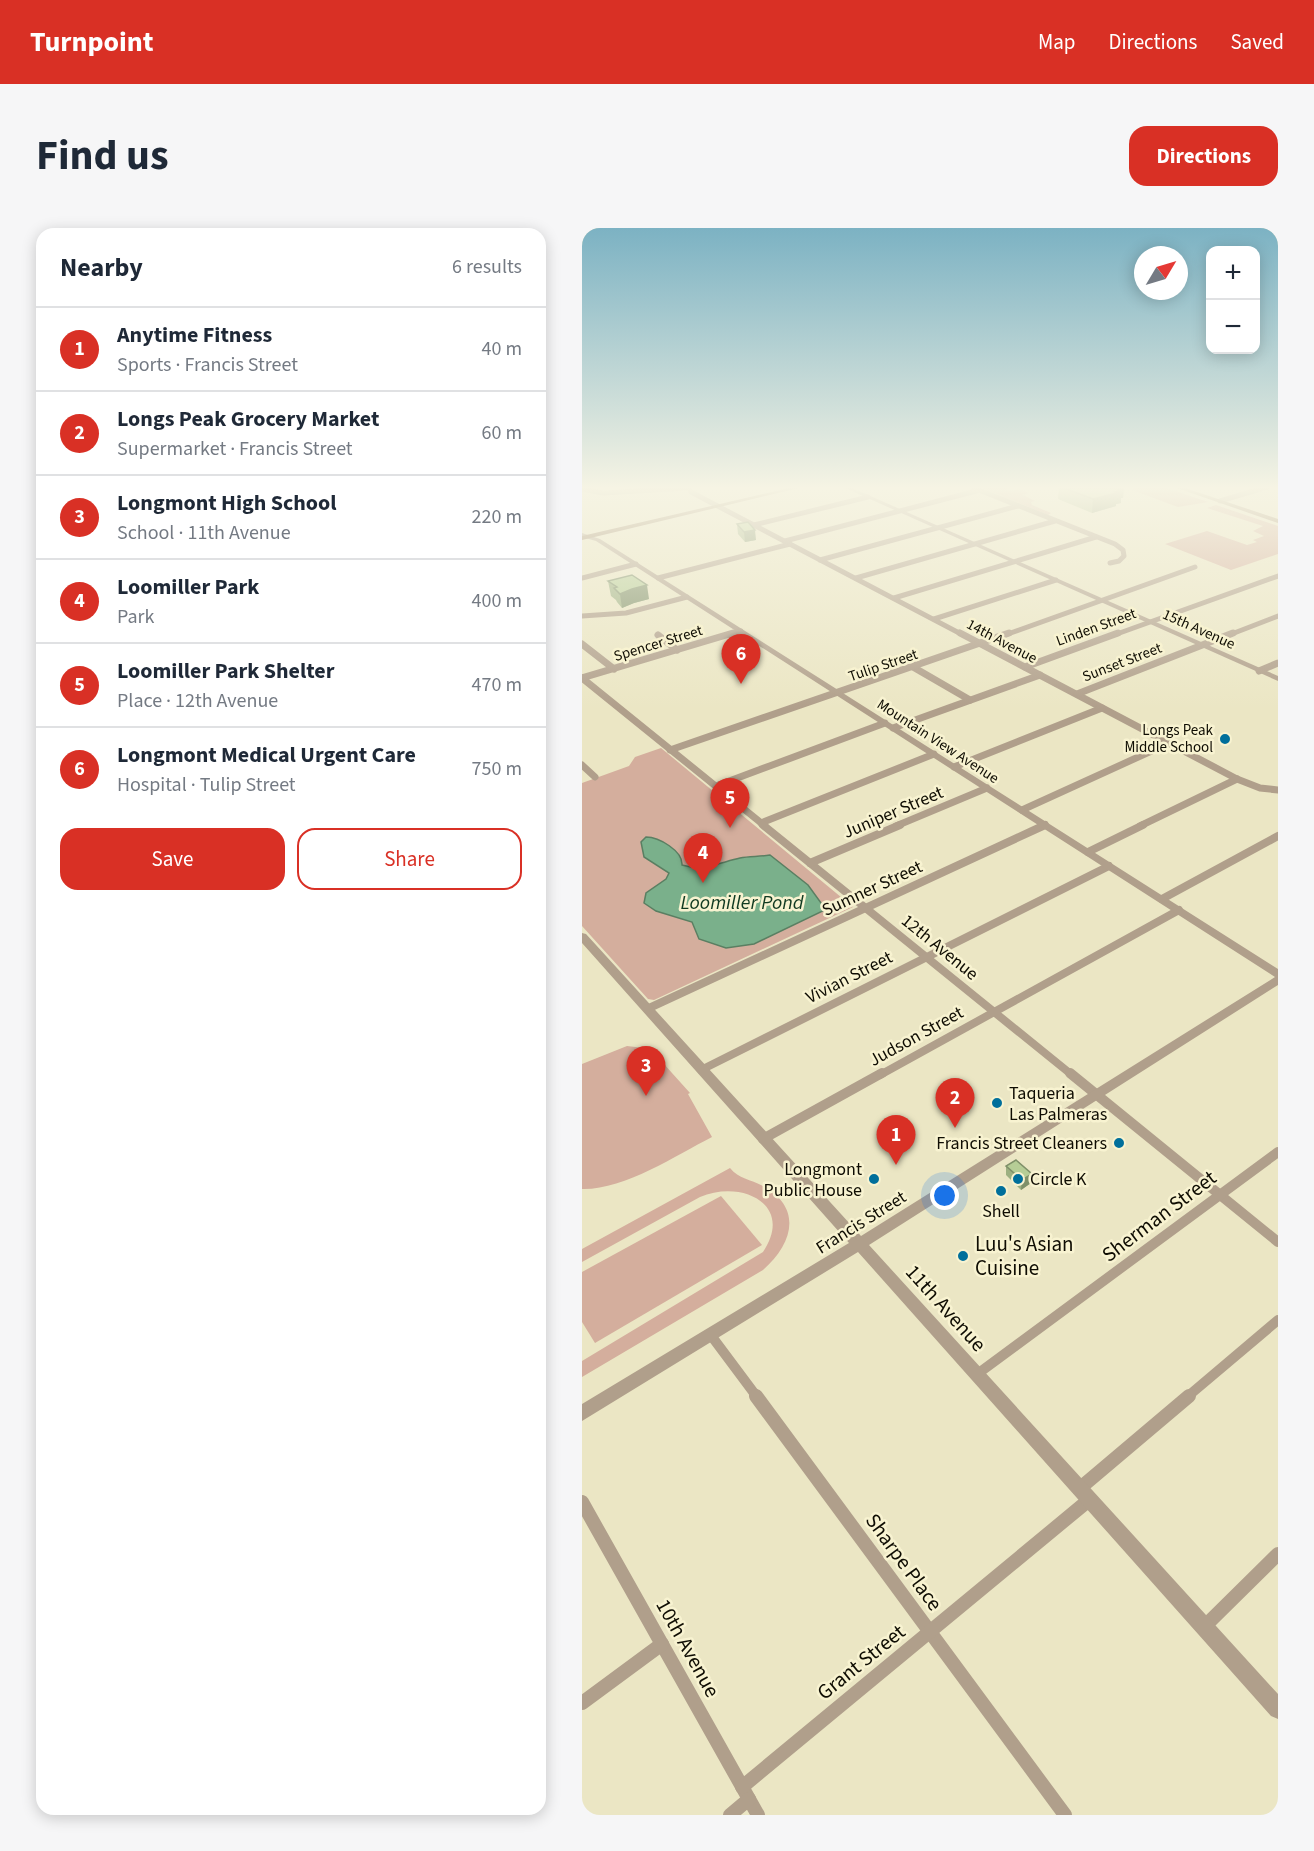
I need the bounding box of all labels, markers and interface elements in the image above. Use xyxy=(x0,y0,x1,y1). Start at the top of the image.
text: Turnpoint xyxy=(30,22,154,62)
text: Map xyxy=(1038,27,1076,57)
text: Directions xyxy=(1109,27,1197,57)
text: Saved xyxy=(1230,27,1284,57)
text: Find us xyxy=(36,126,169,186)
button: Directions xyxy=(1129,126,1278,186)
north arrow xyxy=(1134,246,1188,300)
map controls xyxy=(1206,246,1260,354)
button: + xyxy=(1206,246,1260,300)
text: Nearby xyxy=(60,249,143,286)
text: 6 results xyxy=(452,253,522,281)
button: − xyxy=(1206,300,1260,354)
text: Anytime Fitness xyxy=(117,319,272,351)
text: 1 xyxy=(74,335,85,363)
text: 40 m xyxy=(482,335,522,363)
text: Sports · Francis Street xyxy=(117,351,298,379)
text: Longs Peak Grocery Market xyxy=(117,403,379,435)
text: 2 xyxy=(74,419,85,447)
text: 60 m xyxy=(482,419,522,447)
text: Supermarket · Francis Street xyxy=(117,435,353,463)
text: Longmont High School xyxy=(117,487,337,519)
text: 3 xyxy=(74,503,85,531)
text: 220 m xyxy=(472,503,522,531)
text: School · 11th Avenue xyxy=(117,519,291,547)
text: Loomiller Park xyxy=(117,571,259,603)
text: 4 xyxy=(74,587,85,615)
text: 400 m xyxy=(472,587,522,615)
text: Park xyxy=(117,603,154,631)
street label: Linden Street xyxy=(1053,603,1139,652)
street label: 15th Avenue xyxy=(1159,604,1238,655)
street label: 14th Avenue xyxy=(963,614,1041,669)
street label: Spencer Street xyxy=(611,620,705,667)
pin: 6 xyxy=(722,634,760,684)
street label: Sunset Street xyxy=(1079,638,1165,687)
street label: Tulip Street xyxy=(846,644,921,687)
text: Loomiller Park Shelter xyxy=(117,655,334,687)
text: 5 xyxy=(74,671,85,699)
text: 470 m xyxy=(472,671,522,699)
text: Place · 12th Avenue xyxy=(117,687,278,715)
street label: Mountain View Avenue xyxy=(873,694,1003,789)
place label: Longs Peak Middle School xyxy=(1124,720,1214,758)
marker: Longs Peak Middle School xyxy=(1218,732,1232,746)
text: Longmont Medical Urgent Care xyxy=(117,739,416,771)
text: 6 xyxy=(74,755,85,783)
text: 750 m xyxy=(472,755,522,783)
text: Hospital · Tulip Street xyxy=(117,771,296,799)
pin: 5 xyxy=(710,778,750,828)
street label: Juniper Street xyxy=(839,780,947,845)
button: Save xyxy=(60,828,285,890)
button: Share xyxy=(297,828,522,890)
pin: 4 xyxy=(684,834,722,883)
street label: Sumner Street xyxy=(818,854,926,923)
water label: Loomiller Pond xyxy=(681,889,805,917)
street label: 12th Avenue xyxy=(896,908,984,986)
street label: Vivian Street xyxy=(802,945,897,1010)
street label: Judson Street xyxy=(865,1000,968,1073)
pin: 3 xyxy=(626,1046,666,1096)
pin: 2 xyxy=(936,1078,974,1128)
place label: Taqueria Las Palmeras xyxy=(1009,1081,1107,1127)
marker: Taqueria Las Palmeras xyxy=(990,1096,1004,1110)
pin: 1 xyxy=(876,1116,916,1165)
place label: Francis Street Cleaners xyxy=(936,1131,1107,1156)
marker: Francis Street Cleaners xyxy=(1112,1136,1126,1150)
place label: Longmont Public House xyxy=(763,1157,862,1203)
street label: Sherman Street xyxy=(1095,1163,1223,1269)
place label: Circle K xyxy=(1030,1167,1087,1192)
marker: Longmont Public House xyxy=(867,1172,881,1186)
marker: Circle K xyxy=(1011,1172,1025,1186)
your location xyxy=(930,1181,959,1210)
marker: Shell xyxy=(994,1184,1008,1198)
street label: Francis Street xyxy=(811,1185,911,1260)
place label: Shell xyxy=(982,1199,1020,1224)
place label: Luu's Asian Cuisine xyxy=(975,1229,1074,1283)
marker: Luu's Asian Cuisine xyxy=(956,1249,970,1263)
street label: 11th Avenue xyxy=(899,1258,993,1358)
street label: Sharpe Place xyxy=(858,1507,950,1617)
street label: 10th Avenue xyxy=(649,1593,727,1703)
street label: Grant Street xyxy=(810,1617,912,1707)

